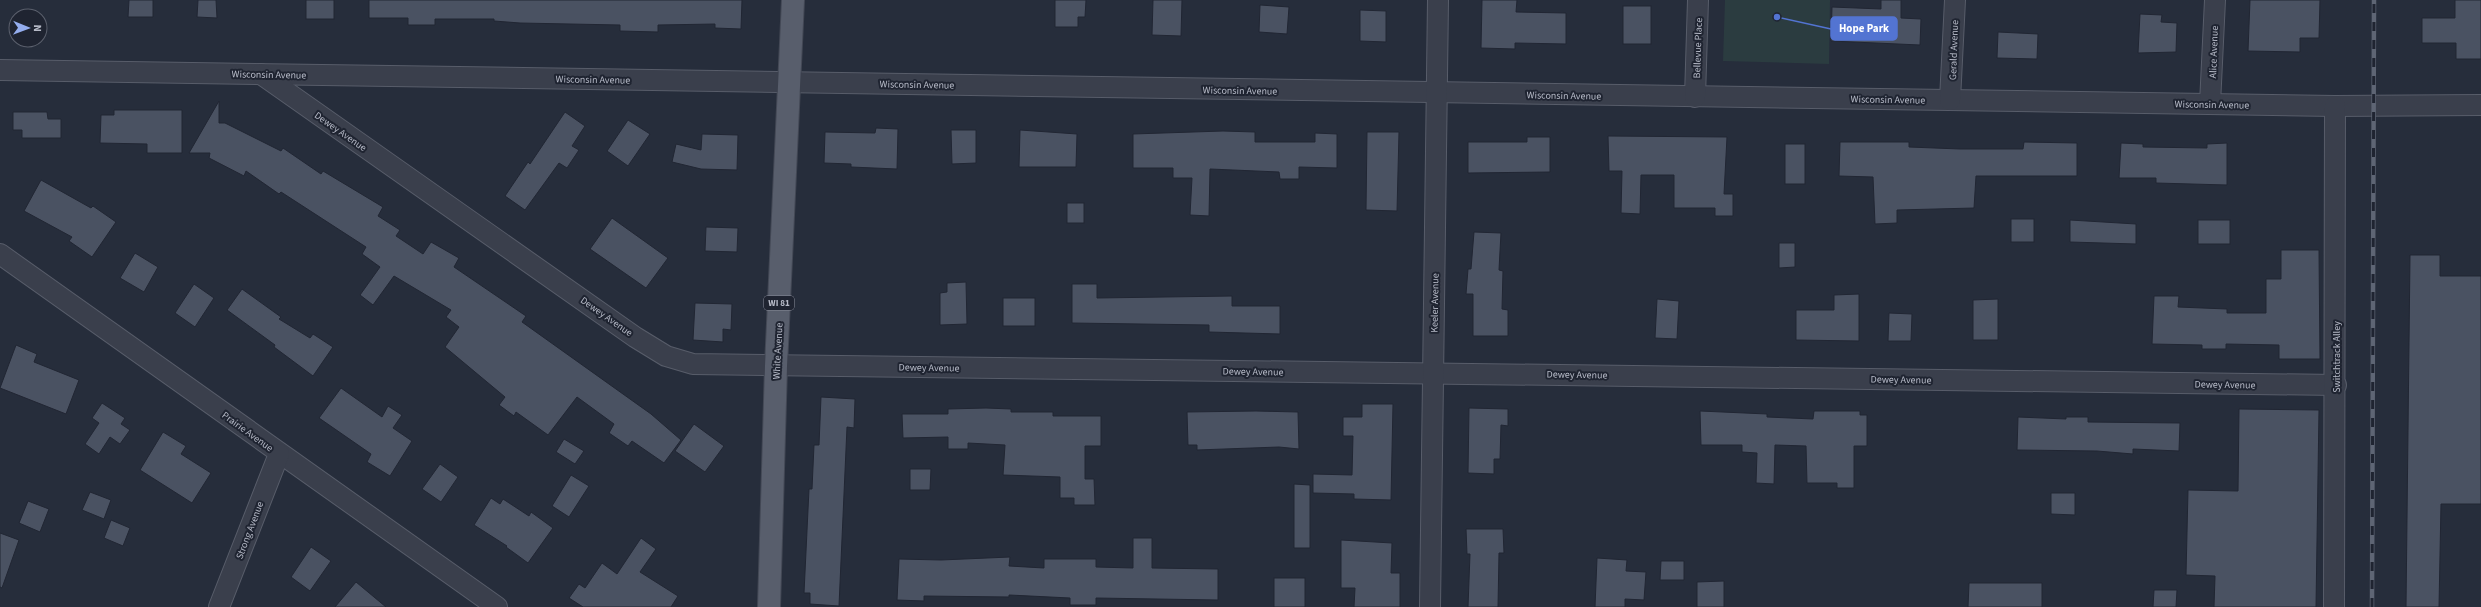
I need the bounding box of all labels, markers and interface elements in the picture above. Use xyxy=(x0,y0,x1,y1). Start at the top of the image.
north arrow xyxy=(8,8,48,48)
street label: Bellevue Place xyxy=(1690,17,1706,79)
callout: Hope Park xyxy=(1831,17,1897,40)
street label: Gerald Avenue xyxy=(1946,20,1962,80)
text: Hope Park xyxy=(1839,21,1889,36)
text: N xyxy=(30,24,45,32)
street label: Alice Avenue xyxy=(2206,25,2222,79)
street label: Wisconsin Avenue xyxy=(232,67,306,83)
street label: Wisconsin Avenue xyxy=(556,72,630,88)
street label: Wisconsin Avenue xyxy=(880,77,954,93)
street label: Wisconsin Avenue xyxy=(1203,83,1277,99)
street label: Wisconsin Avenue xyxy=(1527,88,1601,104)
street label: Wisconsin Avenue xyxy=(1851,92,1925,108)
street label: Wisconsin Avenue xyxy=(2175,97,2249,113)
street label: Dewey Avenue xyxy=(311,109,369,155)
street label: Keeler Avenue xyxy=(1427,273,1443,333)
street label: Dewey Avenue xyxy=(577,294,635,340)
road number: WI 81 xyxy=(764,296,794,310)
street label: Switchtrack Alley xyxy=(2330,321,2344,393)
street label: White Avenue xyxy=(770,322,786,380)
street label: Dewey Avenue xyxy=(898,360,960,376)
street label: Dewey Avenue xyxy=(1222,364,1284,380)
street label: Dewey Avenue xyxy=(1546,367,1608,383)
street label: Dewey Avenue xyxy=(1870,372,1932,388)
street label: Dewey Avenue xyxy=(2194,377,2256,393)
street label: Prairie Avenue xyxy=(219,408,276,455)
street label: Strong Avenue xyxy=(233,500,267,561)

